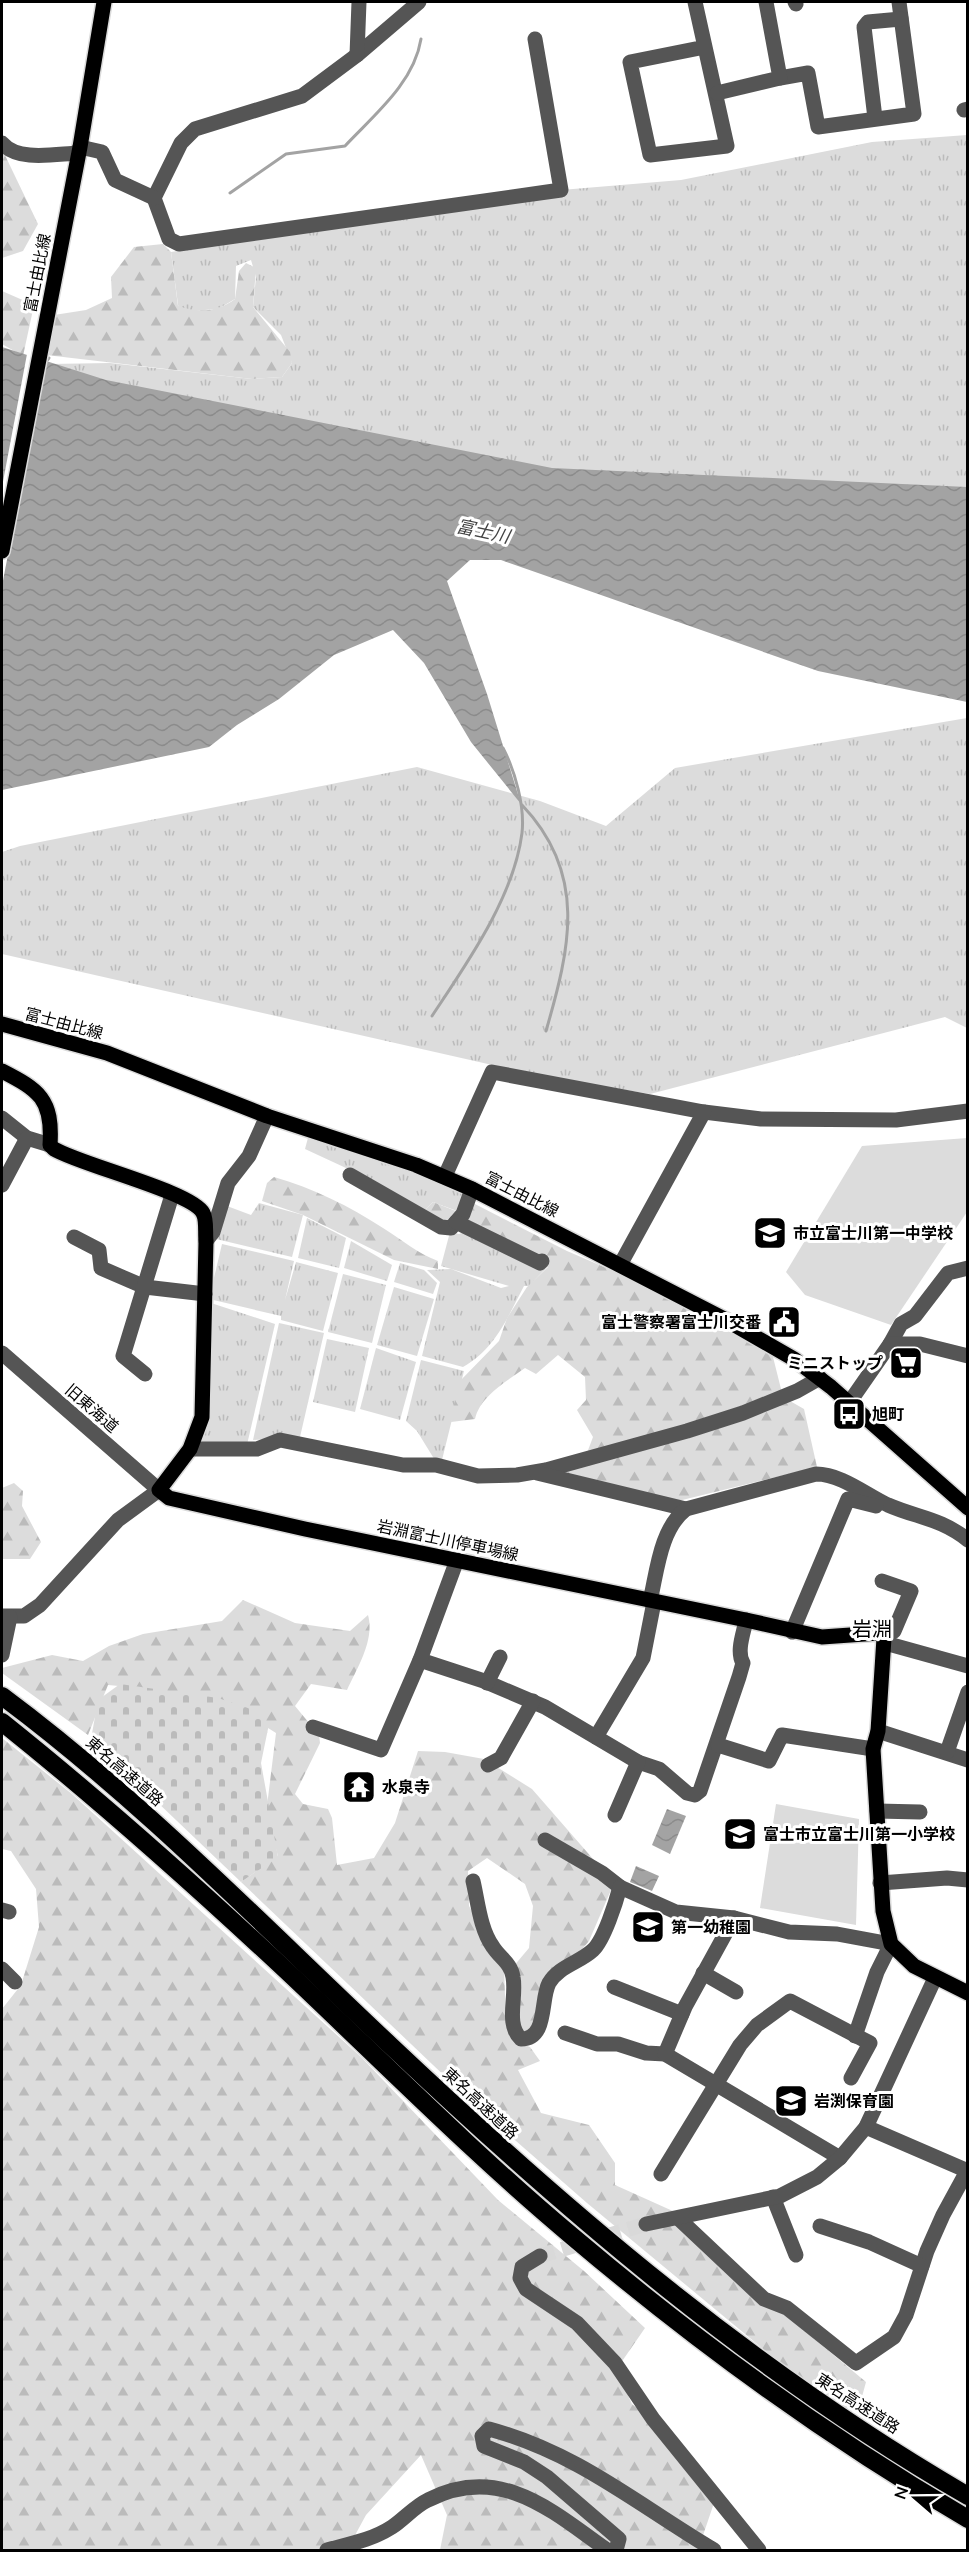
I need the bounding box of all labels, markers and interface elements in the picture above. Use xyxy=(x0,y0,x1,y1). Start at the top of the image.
street label: 富士由比線 xyxy=(20,232,54,314)
water label: 富士川 xyxy=(454,514,514,548)
street label: 富士由比線 xyxy=(23,1003,105,1043)
street label: 富士由比線 xyxy=(482,1167,562,1221)
school or university icon: 市立富士川第一中学校 xyxy=(752,1215,788,1251)
place label: 市立富士川第一中学校 xyxy=(793,1223,953,1243)
public building icon: 富士警察署富士川交番 xyxy=(766,1304,802,1340)
place label: 富士警察署富士川交番 xyxy=(601,1312,761,1332)
supermarket icon: ミニストップ xyxy=(888,1345,924,1381)
place label: ミニストップ xyxy=(787,1353,883,1373)
street label: 旧東海道 xyxy=(61,1379,123,1437)
bus stop icon: 旭町 xyxy=(831,1396,867,1432)
place label: 旭町 xyxy=(872,1404,904,1424)
street label: 岩淵富士川停車場線 xyxy=(375,1515,521,1565)
district label: 岩淵 xyxy=(852,1616,892,1641)
street label: 東名高速道路 xyxy=(82,1732,168,1810)
temple icon: 水泉寺 xyxy=(341,1769,377,1805)
place label: 水泉寺 xyxy=(382,1777,430,1797)
school or university icon: 富士市立富士川第一小学校 xyxy=(722,1816,758,1852)
place label: 富士市立富士川第一小学校 xyxy=(763,1824,955,1844)
school or university icon: 第一幼稚園 xyxy=(630,1909,666,1945)
place label: 第一幼稚園 xyxy=(671,1917,751,1937)
street label: 東名高速道路 xyxy=(439,2063,523,2143)
school or university icon: 岩渕保育園 xyxy=(773,2083,809,2119)
place label: 岩渕保育園 xyxy=(814,2091,894,2111)
street label: 東名高速道路 xyxy=(812,2368,904,2438)
north arrow xyxy=(885,2468,945,2528)
text: N xyxy=(889,2484,912,2502)

